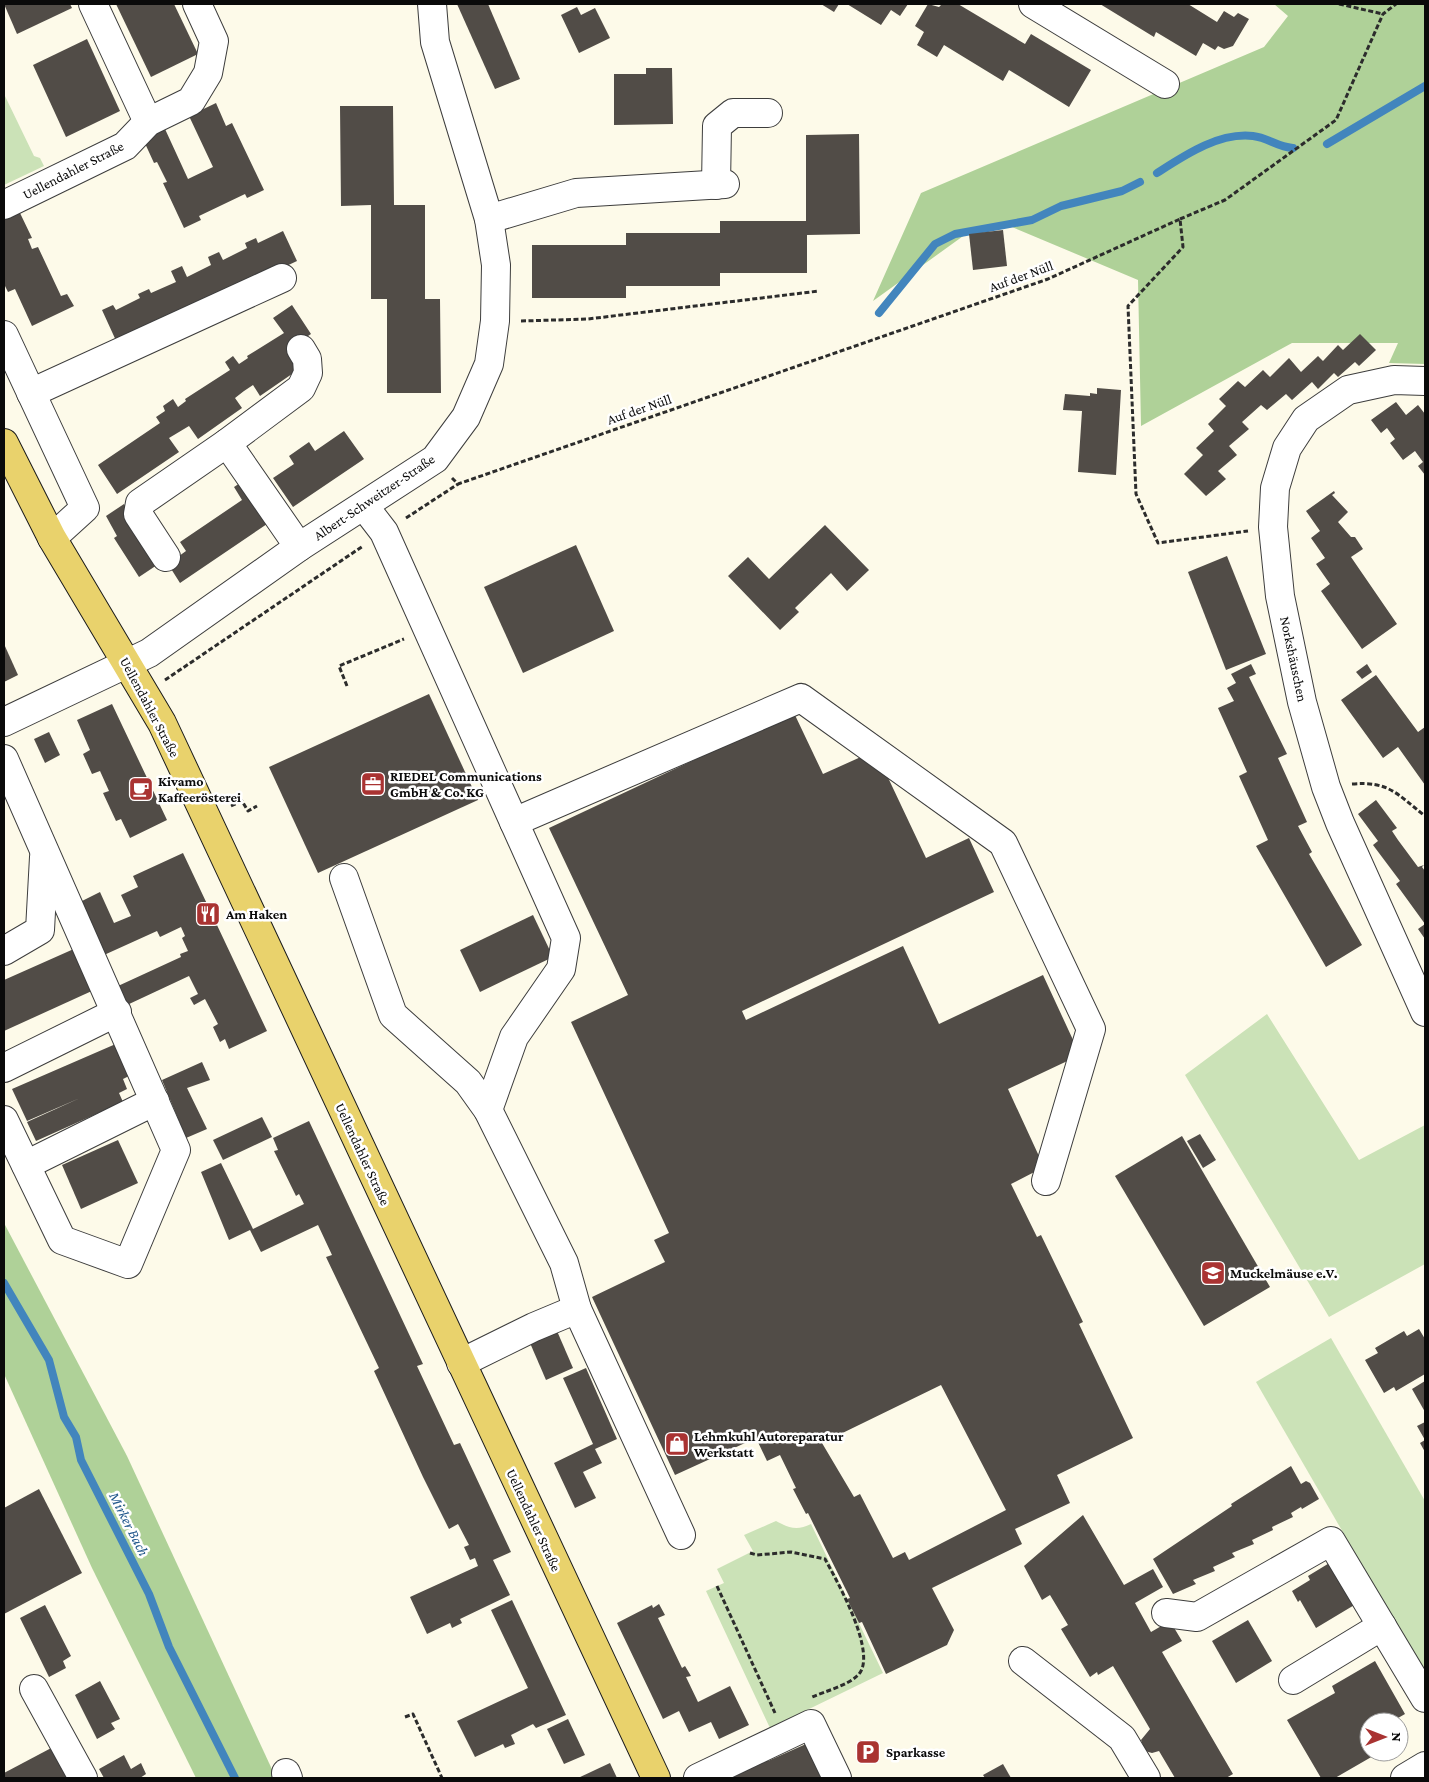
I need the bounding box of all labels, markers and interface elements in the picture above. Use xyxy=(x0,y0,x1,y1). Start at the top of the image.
street label: Uellendahler Straße xyxy=(20,138,126,202)
street label: Auf der Nüll xyxy=(987,257,1056,295)
street label: Auf der Nüll xyxy=(605,390,674,427)
street label: Albert-Schweitzer-Straße xyxy=(310,451,438,543)
street label: Norkshäuschen xyxy=(1277,615,1311,704)
street label: Uellendahler Straße xyxy=(117,654,183,760)
place label: RIEDEL Communications GmbH & Co. KG xyxy=(390,768,542,800)
office icon: RIEDEL Communications GmbH & Co. KG xyxy=(360,771,386,797)
place label: Kivamo Kaffeerösterei xyxy=(158,773,241,805)
cafe icon: Kivamo Kaffeerösterei xyxy=(128,776,154,802)
restaurant icon: Am Haken xyxy=(195,901,221,927)
place label: Am Haken xyxy=(225,906,287,922)
street label: Uellendahler Straße xyxy=(332,1100,394,1208)
school or university icon: Muckelmäuse e.V. xyxy=(1200,1260,1226,1286)
place label: Muckelmäuse e.V. xyxy=(1230,1265,1338,1281)
place label: Lehmkuhl Autoreparatur Werkstatt xyxy=(693,1428,844,1460)
shop icon: Lehmkuhl Autoreparatur Werkstatt xyxy=(664,1431,690,1457)
street label: Uellendahler Straße xyxy=(503,1466,565,1574)
water label: Mirker Bach xyxy=(106,1489,152,1559)
north arrow xyxy=(1359,1712,1409,1762)
text: N xyxy=(1389,1732,1405,1742)
parking icon: Sparkasse xyxy=(855,1739,881,1765)
place label: Sparkasse xyxy=(886,1744,946,1760)

